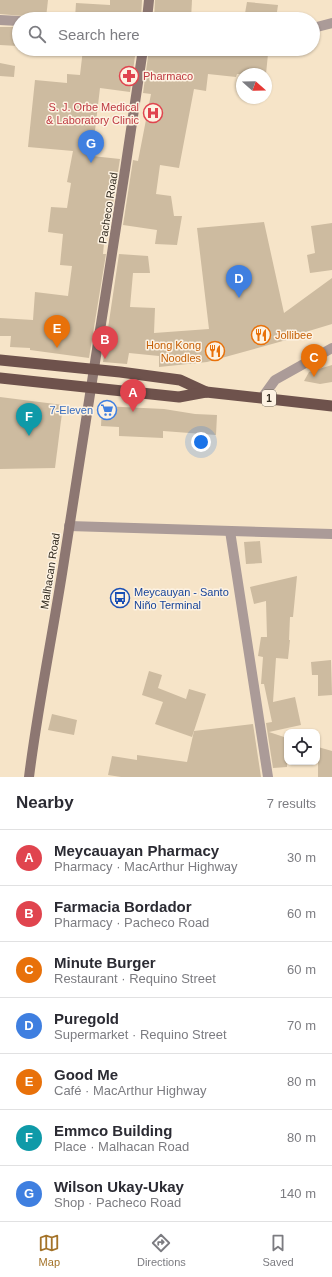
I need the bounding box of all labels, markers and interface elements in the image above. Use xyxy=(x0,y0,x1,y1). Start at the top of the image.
search box xyxy=(12,12,320,56)
icon: search xyxy=(26,23,48,45)
text: Search here xyxy=(58,26,140,43)
pharmacy icon: Pharmaco xyxy=(118,65,140,87)
north arrow xyxy=(236,68,272,104)
place label: Pharmaco xyxy=(143,70,193,82)
place label: S. J. Orbe Medical & Laboratory Clinic xyxy=(46,101,139,126)
hospital icon: S. J. Orbe Medical & Laboratory Clinic xyxy=(142,102,164,124)
pin: G xyxy=(78,130,104,163)
street label: Pacheco Road xyxy=(96,171,120,245)
pin: D xyxy=(226,265,252,298)
pin: E xyxy=(44,315,70,348)
restaurant icon: Jollibee xyxy=(250,324,272,346)
pin: B xyxy=(92,326,118,359)
place label: Jollibee xyxy=(275,329,312,341)
place label: Hong Kong Noodles xyxy=(146,339,201,364)
restaurant icon: Hong Kong Noodles xyxy=(204,340,226,362)
pin: C xyxy=(301,344,327,377)
pin: A xyxy=(120,379,146,412)
road number: 1 xyxy=(262,390,276,406)
supermarket icon: 7-Eleven xyxy=(96,399,118,421)
pin: F xyxy=(16,403,42,436)
place label: 7-Eleven xyxy=(50,404,93,416)
your location xyxy=(191,432,211,452)
street label: Malhacan Road xyxy=(38,532,62,610)
place label: Meycauyan - Santo Niño Terminal xyxy=(134,586,229,611)
bus stop icon: Meycauyan - Santo Niño Terminal xyxy=(109,587,131,609)
map controls xyxy=(284,729,320,765)
button: locate xyxy=(284,729,320,765)
text: Nearby xyxy=(16,793,74,812)
text: 7 results xyxy=(267,796,316,811)
text: Meycauayan Pharmacy xyxy=(54,842,219,859)
text: A xyxy=(24,850,34,865)
text: 30 m xyxy=(287,850,316,865)
text: Pharmacy · MacArthur Highway xyxy=(54,859,238,874)
text: Farmacia Bordador xyxy=(54,898,192,915)
text: B xyxy=(24,906,34,921)
text: 60 m xyxy=(287,906,316,921)
text: Pharmacy · Pacheco Road xyxy=(54,915,209,930)
text: Minute Burger xyxy=(54,954,156,971)
text: C xyxy=(24,962,34,977)
text: 60 m xyxy=(287,962,316,977)
text: Restaurant · Requino Street xyxy=(54,971,216,986)
text: Puregold xyxy=(54,1010,119,1027)
text: D xyxy=(24,1018,34,1033)
text: 70 m xyxy=(287,1018,316,1033)
text: Supermarket · Requino Street xyxy=(54,1027,227,1042)
text: Good Me xyxy=(54,1066,118,1083)
text: E xyxy=(25,1074,33,1089)
text: 80 m xyxy=(287,1074,316,1089)
text: Café · MacArthur Highway xyxy=(54,1083,206,1098)
text: Emmco Building xyxy=(54,1122,172,1139)
text: F xyxy=(25,1130,33,1145)
text: 80 m xyxy=(287,1130,316,1145)
text: Place · Malhacan Road xyxy=(54,1139,189,1154)
text: Wilson Ukay-Ukay xyxy=(54,1178,184,1195)
text: G xyxy=(24,1186,34,1201)
text: 140 m xyxy=(280,1186,316,1201)
text: Shop · Pacheco Road xyxy=(54,1195,181,1210)
tab: Map xyxy=(38,1232,60,1268)
tab: Directions xyxy=(137,1232,186,1268)
tab: Saved xyxy=(262,1232,294,1268)

